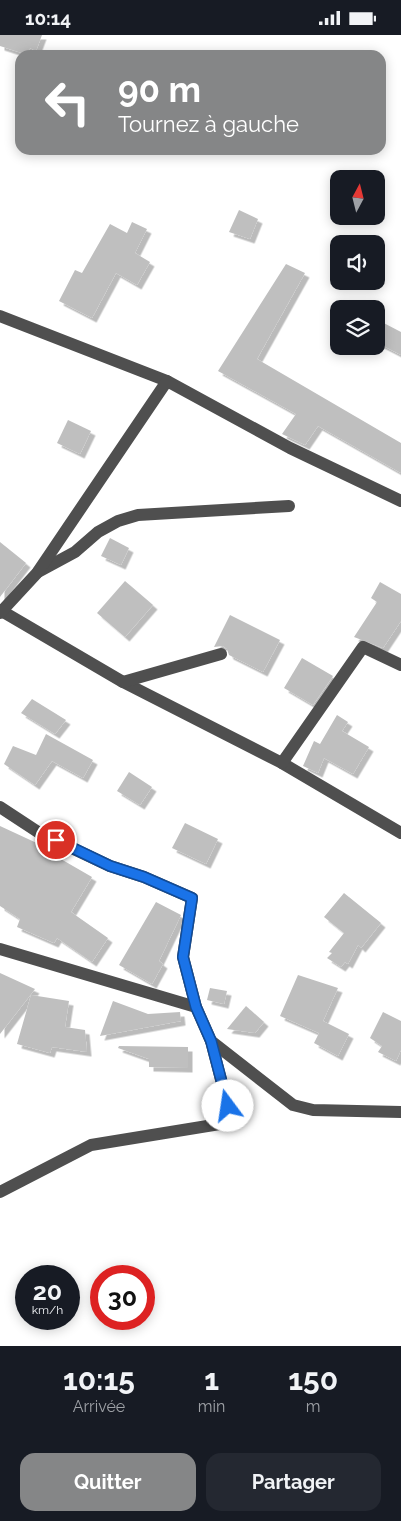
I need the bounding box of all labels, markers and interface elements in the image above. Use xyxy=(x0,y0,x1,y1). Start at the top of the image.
text: 10:14 xyxy=(25,7,71,29)
text: 90 m xyxy=(118,69,201,110)
icon: left xyxy=(35,70,100,135)
text: Tournez à gauche xyxy=(118,111,299,137)
north arrow xyxy=(330,170,385,225)
map controls xyxy=(330,170,385,355)
button: sound xyxy=(330,235,385,290)
button: layers xyxy=(330,300,385,355)
pin xyxy=(35,819,77,861)
icon: arrive xyxy=(42,826,70,854)
position arrow xyxy=(201,1079,253,1131)
speed limit sign: 30 xyxy=(90,1265,155,1330)
text: 20 xyxy=(33,1276,62,1306)
text: km/h xyxy=(32,1303,63,1317)
text: 10:15 xyxy=(63,1362,135,1397)
text: 1 xyxy=(204,1362,219,1397)
text: 150 xyxy=(288,1362,338,1397)
text: Arrivée xyxy=(73,1397,125,1416)
text: min xyxy=(198,1397,225,1416)
text: m xyxy=(306,1397,321,1416)
button: Quitter xyxy=(20,1453,196,1511)
button: Partager xyxy=(206,1453,381,1511)

